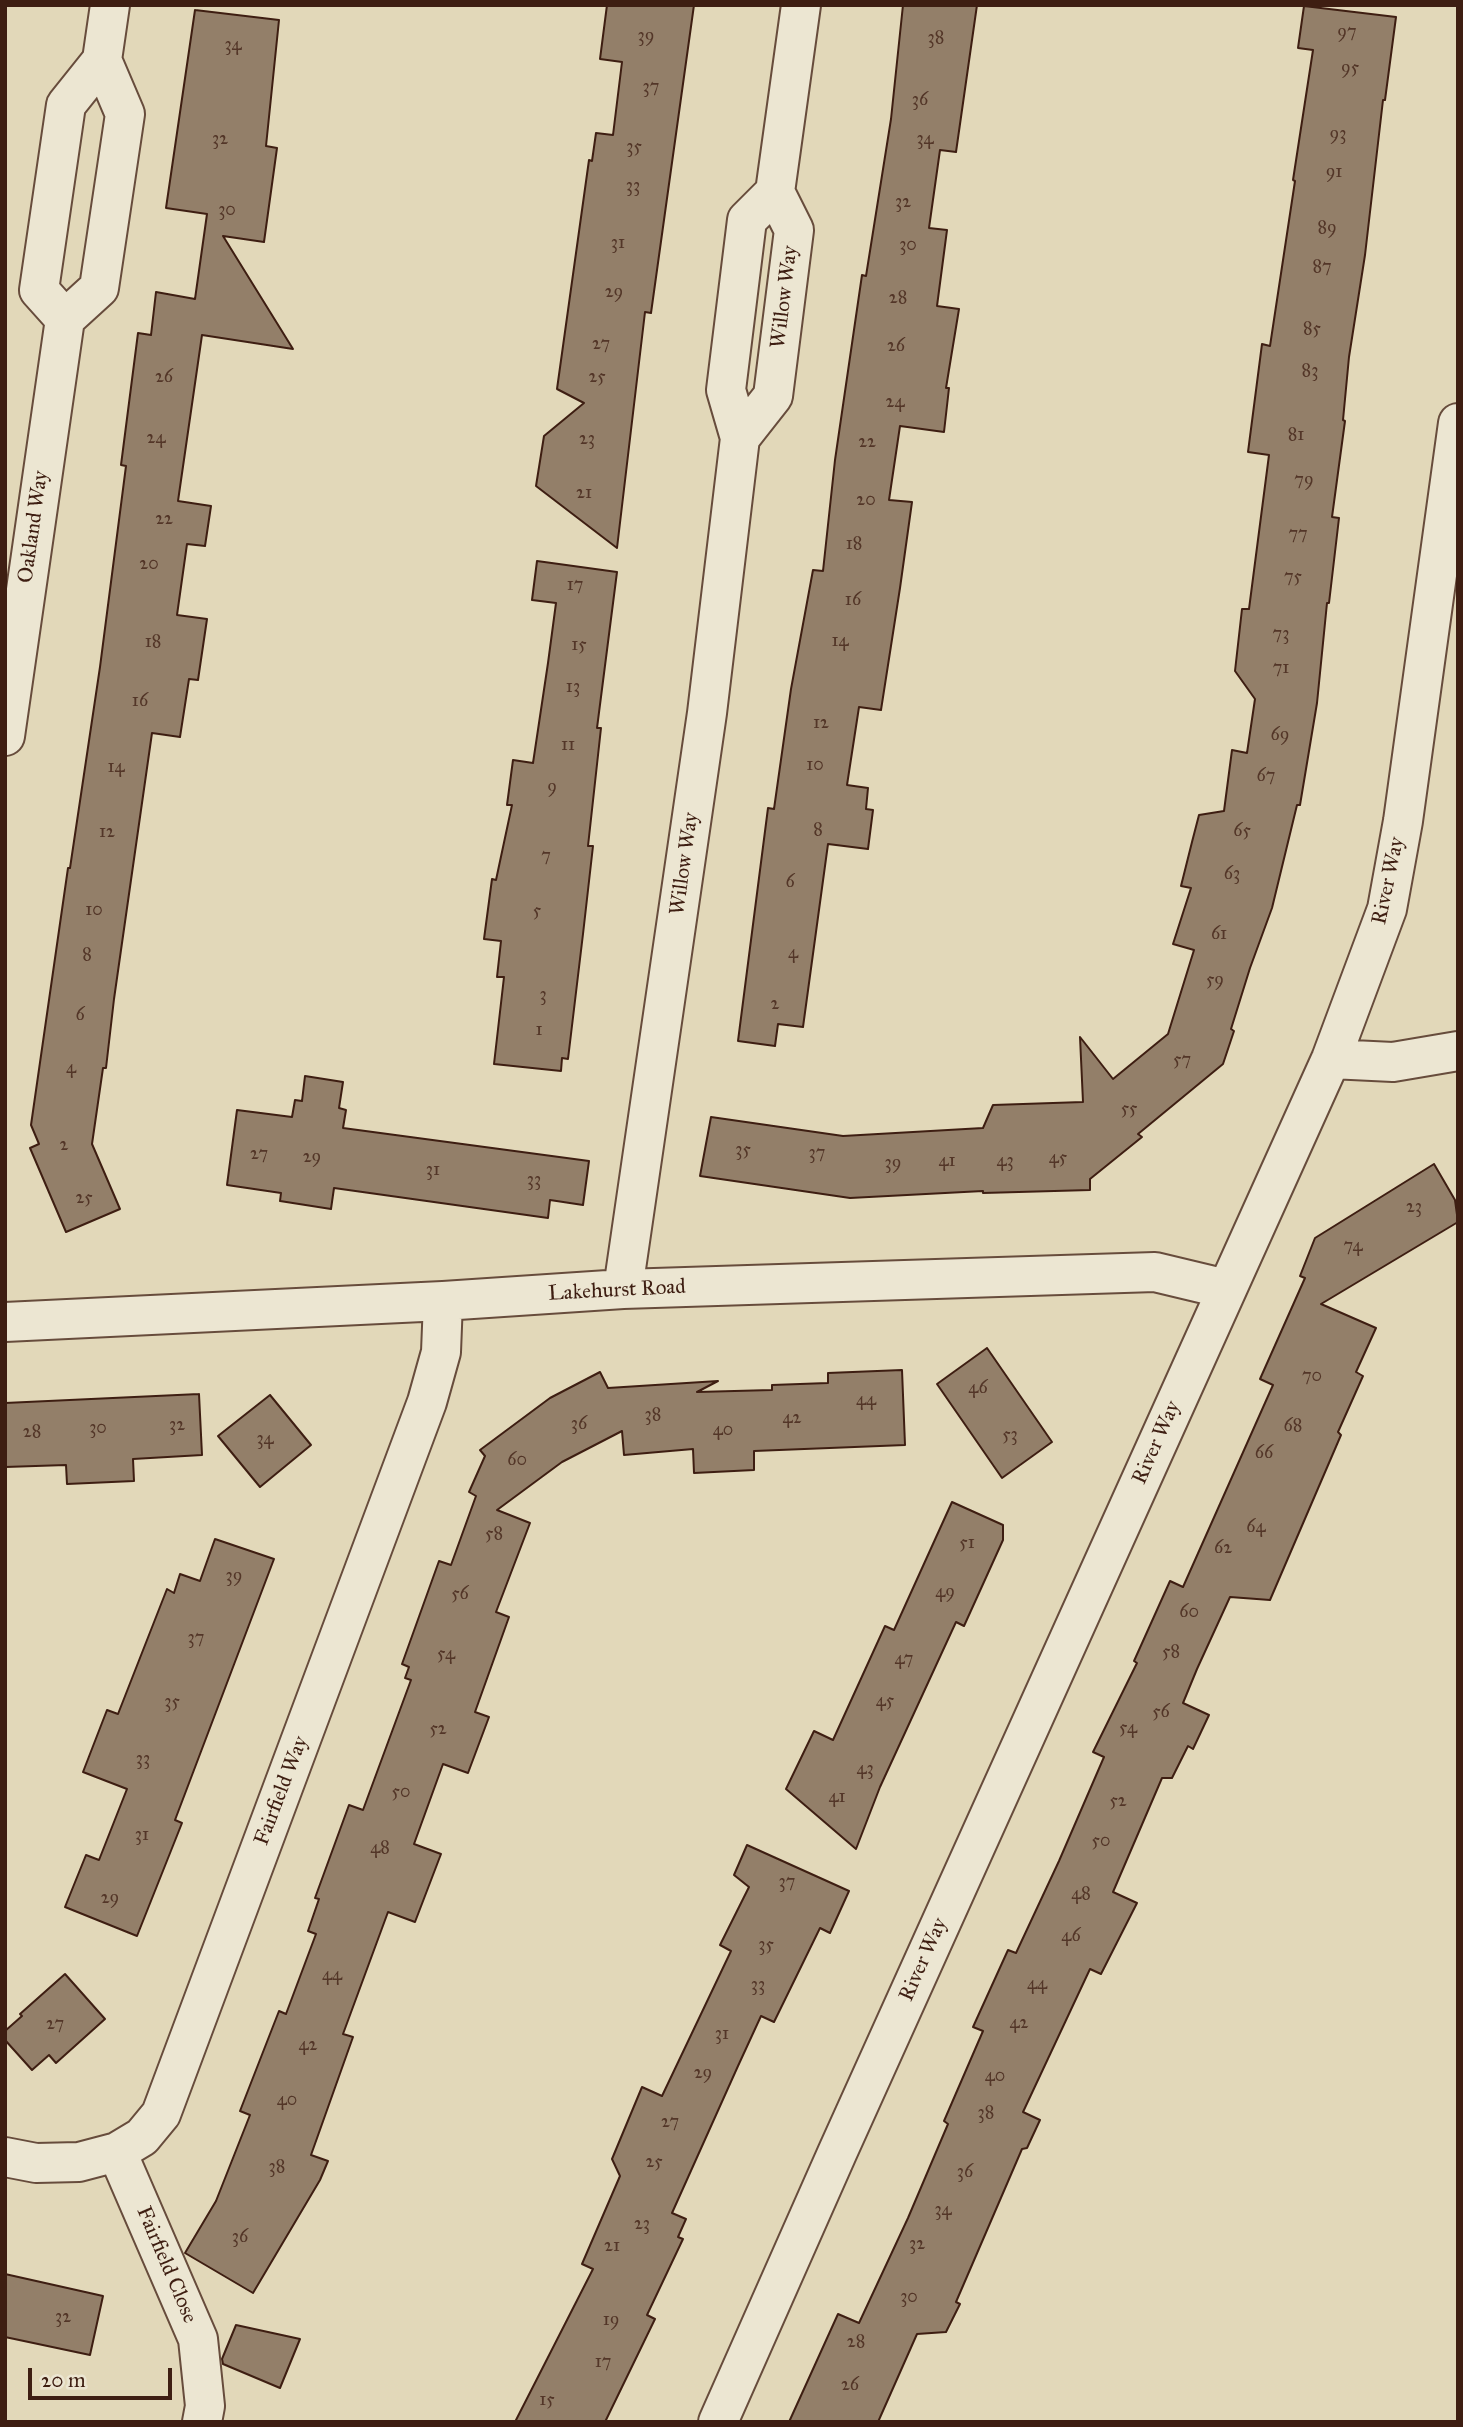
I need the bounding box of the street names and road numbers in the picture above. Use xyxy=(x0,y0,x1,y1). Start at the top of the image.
street label: Willow Way xyxy=(766,244,804,350)
street label: Oakland Way xyxy=(14,469,54,585)
street label: Willow Way xyxy=(665,811,705,917)
street label: River Way xyxy=(1367,835,1411,927)
street label: Lakehurst Road xyxy=(548,1275,686,1307)
street label: River Way xyxy=(1127,1397,1187,1489)
street label: Fairfield Way xyxy=(250,1733,314,1849)
street label: River Way xyxy=(894,1914,954,2006)
street label: Fairfield Close xyxy=(130,2203,202,2327)

